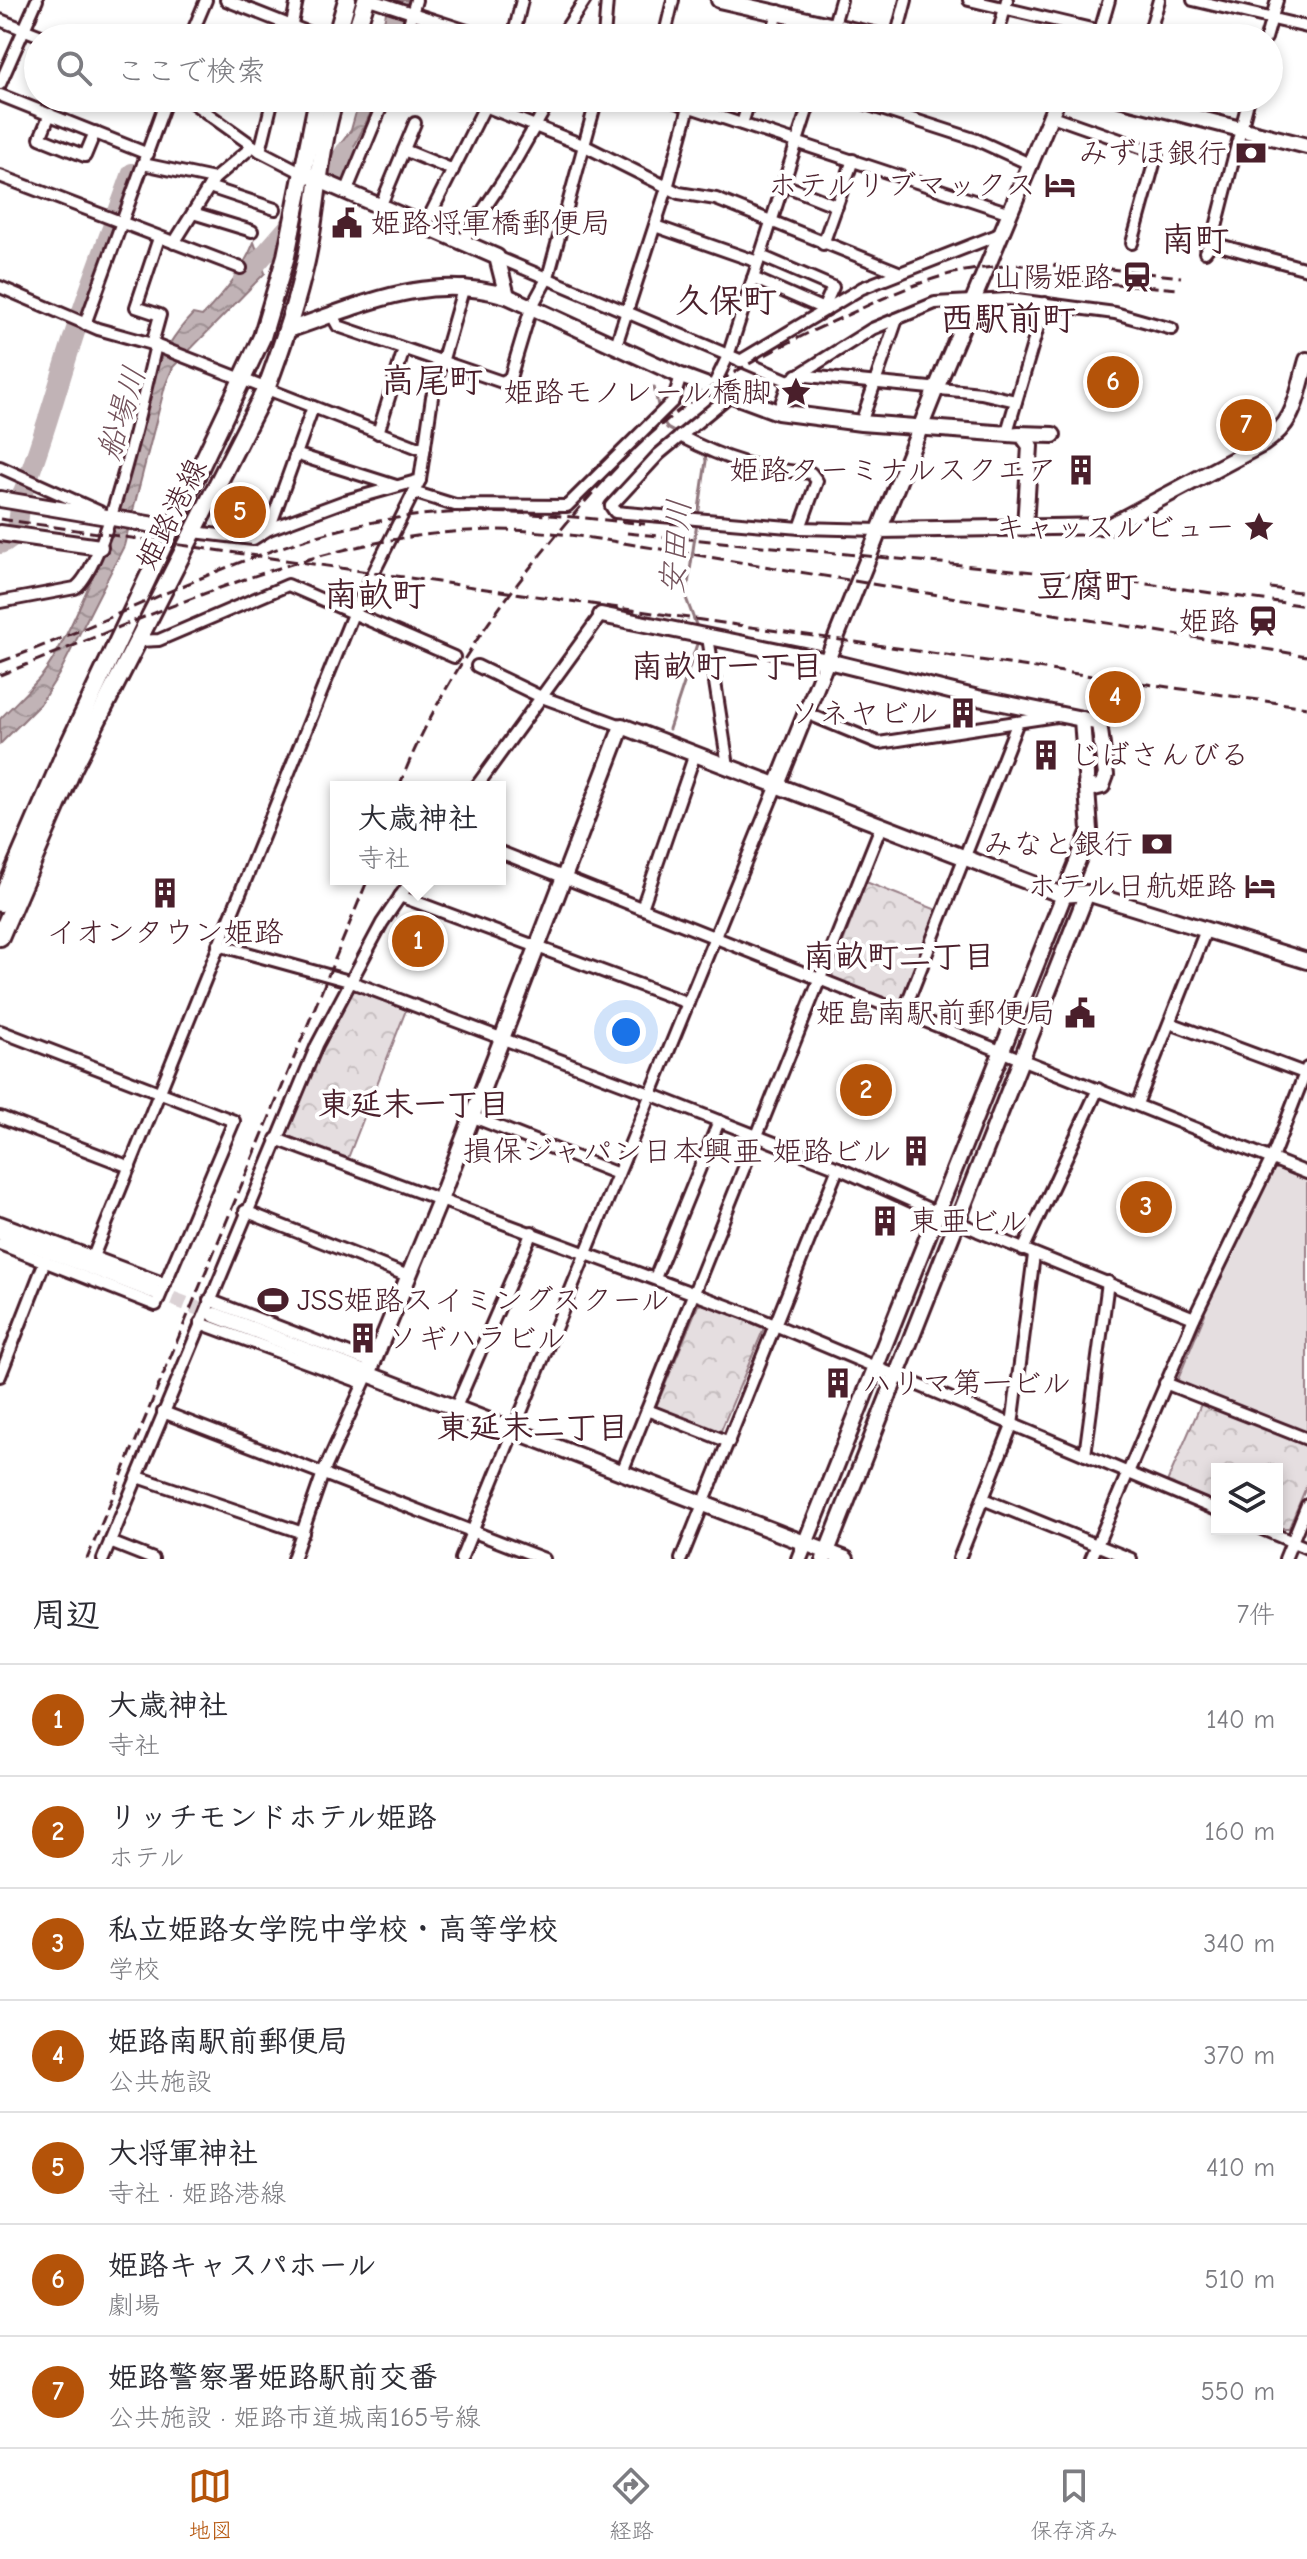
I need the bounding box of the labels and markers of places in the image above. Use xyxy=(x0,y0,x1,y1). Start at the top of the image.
place label: みずほ銀行 xyxy=(1078,136,1227,171)
bank icon: みずほ銀行 xyxy=(1234,136,1268,170)
place label: ホテルリブマックス xyxy=(768,168,1036,203)
hotel icon: ホテルリブマックス xyxy=(1043,168,1077,202)
public building icon: 姫路将軍橋郵便局 xyxy=(330,206,364,240)
place label: 姫路将軍橋郵便局 xyxy=(371,206,611,241)
place label: 山陽姫路 xyxy=(993,260,1113,295)
station icon: 山陽姫路 xyxy=(1120,260,1154,294)
pin: 6 xyxy=(1087,352,1139,412)
place label: 姫路モノレール橋脚 xyxy=(504,375,772,410)
place icon: 姫路モノレール橋脚 xyxy=(779,375,813,409)
pin: 7 xyxy=(1220,395,1272,455)
place label: 姫路ターミナルスクエア xyxy=(729,453,1057,488)
building icon: 姫路ターミナルスクエア xyxy=(1064,453,1098,487)
pin: 5 xyxy=(214,482,266,542)
place label: キャッスルビュー xyxy=(995,510,1235,545)
place icon: キャッスルビュー xyxy=(1242,510,1276,544)
place label: 姫路 xyxy=(1179,604,1239,639)
station icon: 姫路 xyxy=(1246,604,1280,638)
pin: 4 xyxy=(1089,667,1141,727)
place label: ソネヤビル xyxy=(790,696,939,731)
building icon: ソネヤビル xyxy=(946,696,980,730)
building icon: じばさんびる xyxy=(1029,738,1063,772)
place label: じばさんびる xyxy=(1070,738,1250,773)
place label: みなと銀行 xyxy=(983,827,1133,862)
bank icon: みなと銀行 xyxy=(1140,827,1174,861)
place label: ホテル日航姫路 xyxy=(1027,869,1236,904)
hotel icon: ホテル日航姫路 xyxy=(1243,869,1277,903)
building icon: イオンタウン姫路 xyxy=(148,876,182,910)
pin: 1 xyxy=(392,911,444,971)
place label: イオンタウン姫路 xyxy=(46,915,284,950)
place label: 姫島南駅前郵便局 xyxy=(816,996,1056,1031)
public building icon: 姫島南駅前郵便局 xyxy=(1063,996,1097,1030)
pin: 2 xyxy=(840,1060,892,1120)
place label: 損保ジャパン日本興亜 姫路ビル xyxy=(463,1134,892,1169)
building icon: 損保ジャパン日本興亜 姫路ビル xyxy=(899,1134,933,1168)
pin: 3 xyxy=(1120,1177,1172,1237)
building icon: 東亜ビル xyxy=(868,1204,902,1238)
place label: 東亜ビル xyxy=(909,1204,1028,1239)
sports icon: JSS姫路スイミングスクール xyxy=(256,1283,290,1317)
place label: JSS姫路スイミングスクール xyxy=(297,1283,670,1318)
building icon: ソギハラビル xyxy=(346,1321,380,1355)
place label: ソギハラビル xyxy=(387,1321,566,1356)
building icon: ハリマ第一ビル xyxy=(821,1366,855,1400)
place label: ハリマ第一ビル xyxy=(862,1366,1071,1401)

